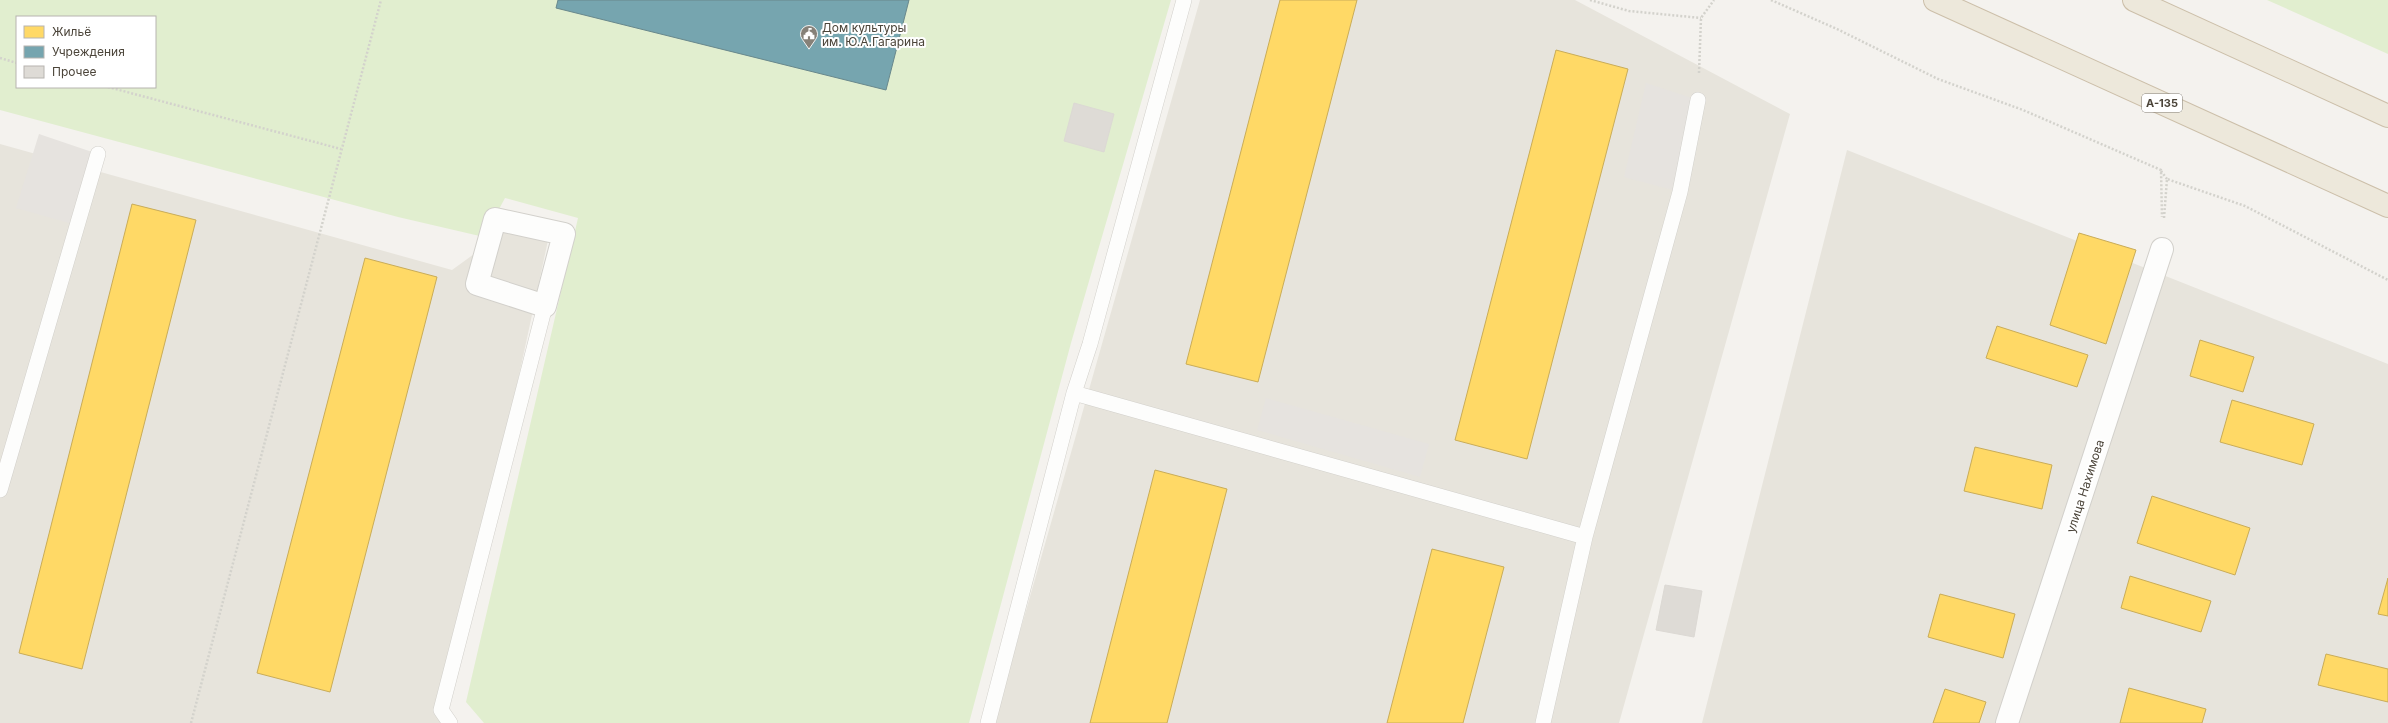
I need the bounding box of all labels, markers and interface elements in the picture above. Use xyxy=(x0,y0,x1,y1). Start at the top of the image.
legend xyxy=(16,16,156,88)
place label: Дом культуры им. Ю.А.Гагарина xyxy=(822,20,925,49)
text: Жильё xyxy=(52,24,91,39)
public building icon: Дом культуры им. Ю.А.Гагарина xyxy=(799,24,819,49)
text: Учреждения xyxy=(52,44,125,59)
text: Прочее xyxy=(52,64,97,79)
road number: А-135 xyxy=(2142,94,2182,112)
street label: улица Нахимова xyxy=(2063,438,2107,534)

